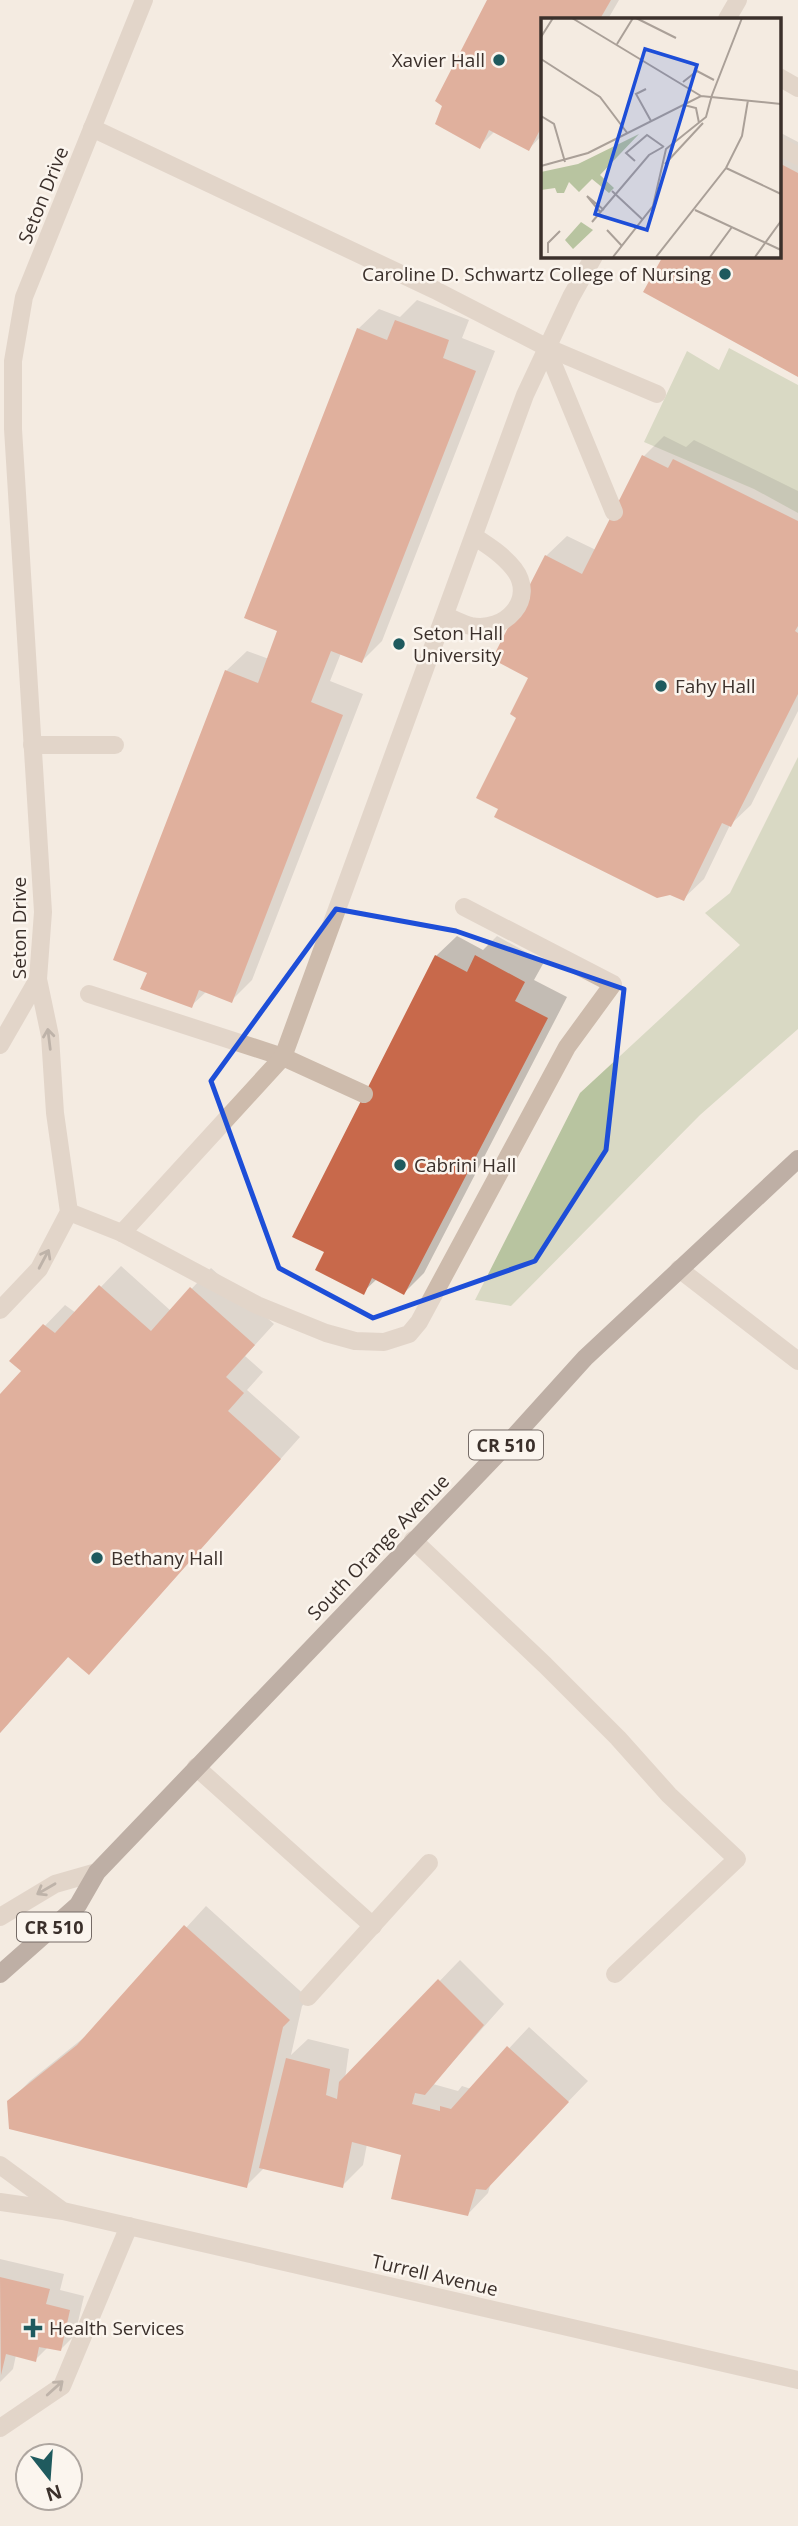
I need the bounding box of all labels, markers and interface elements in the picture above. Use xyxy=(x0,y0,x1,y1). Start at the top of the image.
inset map xyxy=(541,18,780,257)
place label: Xavier Hall xyxy=(392,47,485,73)
marker: Xavier Hall xyxy=(491,52,507,68)
street label: Seton Drive xyxy=(12,143,74,247)
place label: Caroline D. Schwartz College of Nursing xyxy=(362,261,711,287)
marker: Caroline D. Schwartz College of Nursing xyxy=(717,266,733,282)
place label: Seton Hall University xyxy=(413,620,503,668)
marker: Seton Hall University xyxy=(391,636,407,652)
place label: Fahy Hall xyxy=(675,673,756,699)
marker: Fahy Hall xyxy=(653,678,669,694)
street label: Seton Drive xyxy=(6,877,32,979)
one-way arrow xyxy=(43,1028,56,1051)
place label: Cabrini Hall xyxy=(414,1152,516,1178)
marker: Cabrini Hall xyxy=(392,1157,408,1173)
one-way arrow xyxy=(38,1249,51,1270)
road number: CR 510 xyxy=(469,1430,543,1460)
street label: South Orange Avenue xyxy=(301,1468,455,1626)
place label: Bethany Hall xyxy=(111,1545,223,1571)
marker: Bethany Hall xyxy=(89,1550,105,1566)
one-way arrow xyxy=(37,1882,57,1896)
road number: CR 510 xyxy=(17,1912,91,1941)
street label: Turrell Avenue xyxy=(369,2248,501,2302)
place label: Health Services xyxy=(49,2315,184,2341)
marker: Health Services xyxy=(23,2318,43,2338)
one-way arrow xyxy=(46,2380,64,2397)
north arrow xyxy=(14,2442,84,2512)
text: N xyxy=(43,2479,65,2508)

